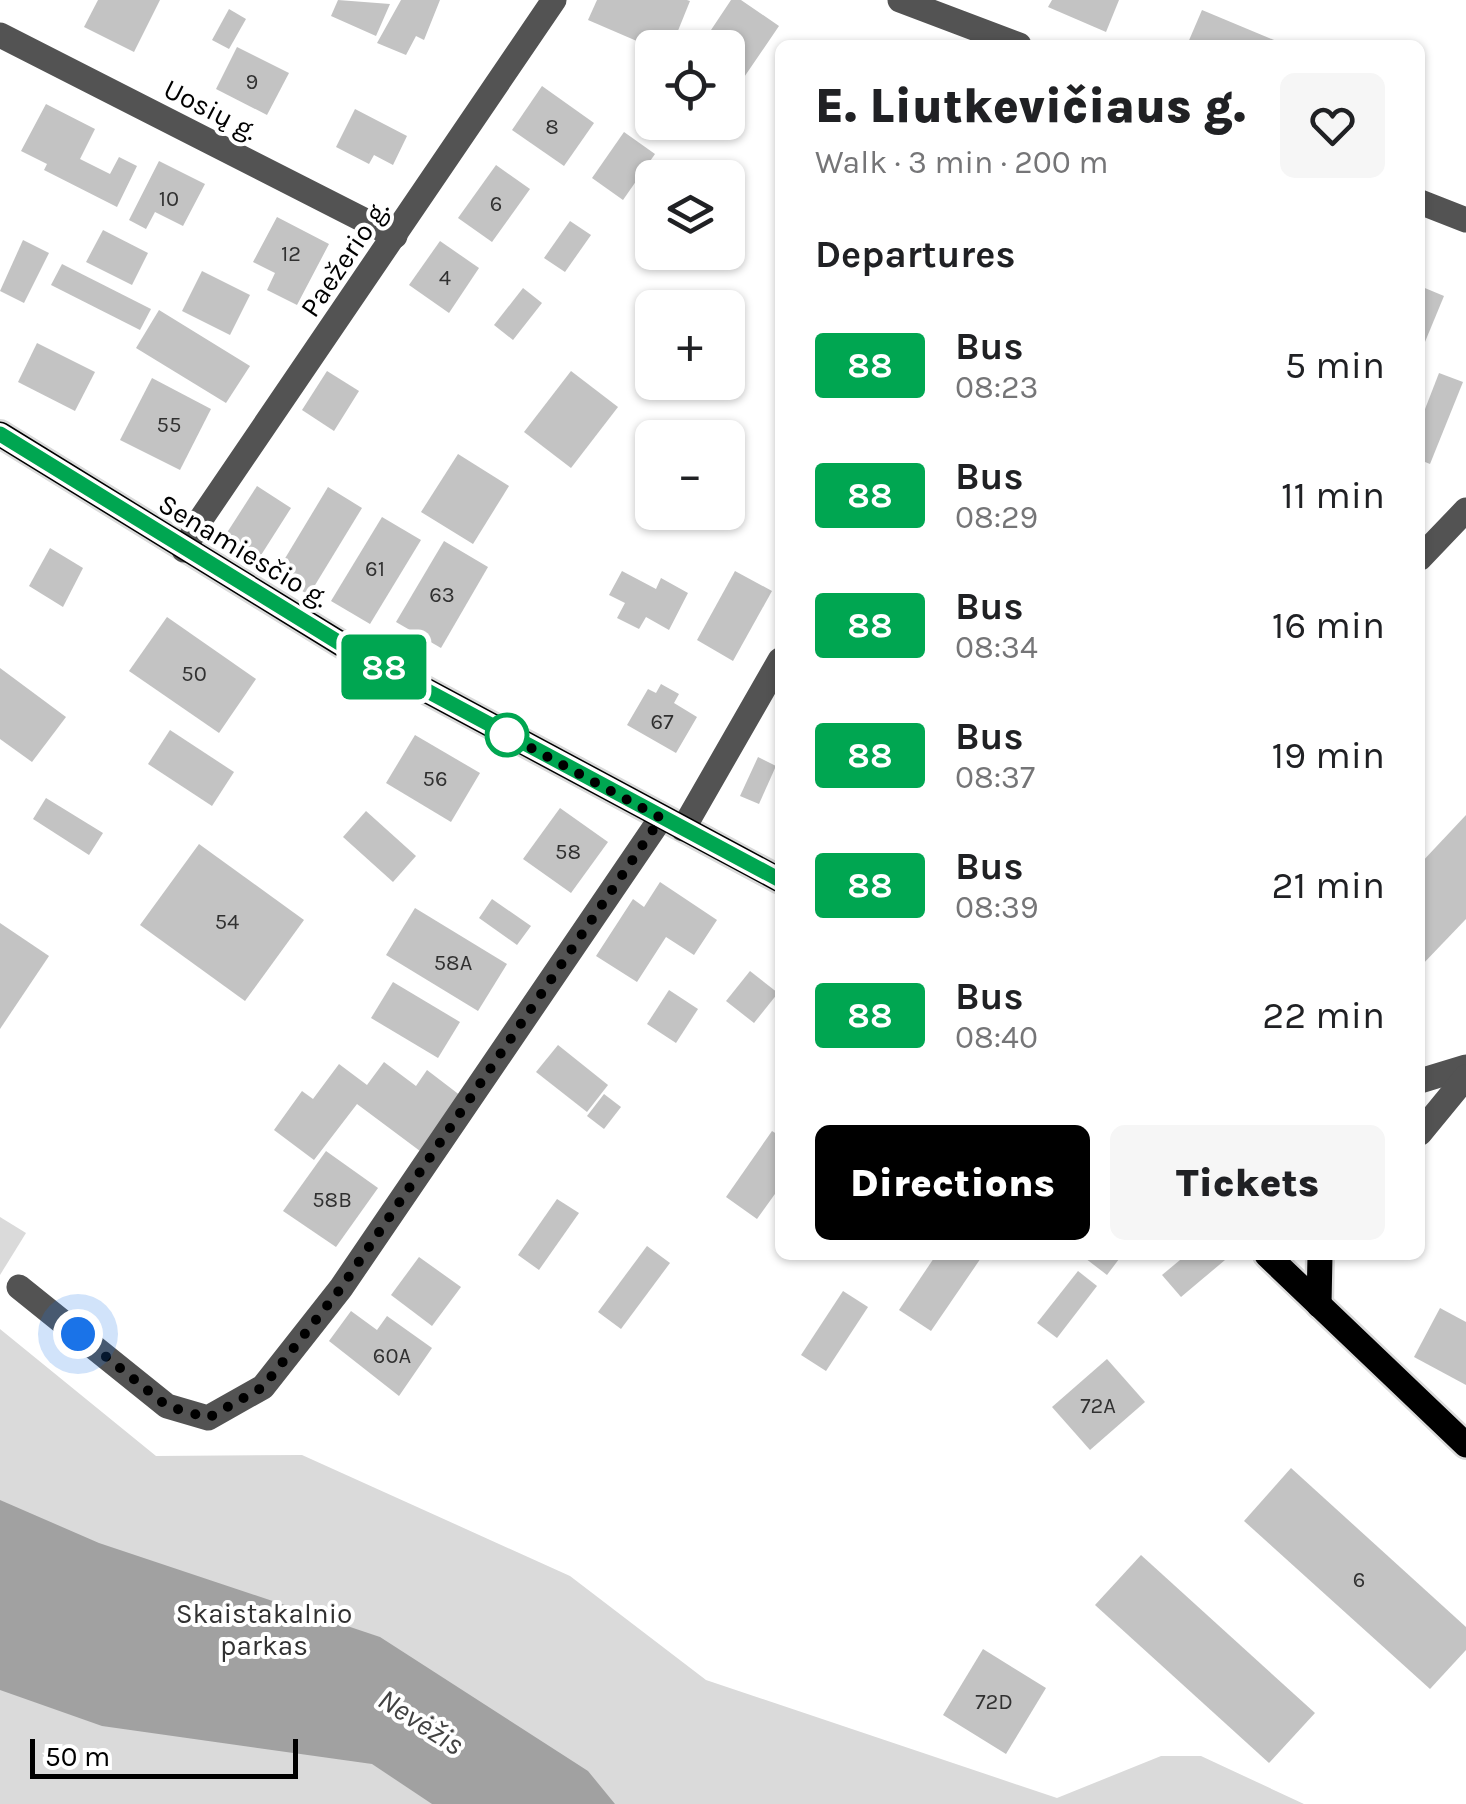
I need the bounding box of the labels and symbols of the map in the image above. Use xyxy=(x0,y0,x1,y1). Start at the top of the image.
house number: 9 xyxy=(246,69,258,95)
street label: Uosių g. xyxy=(158,72,263,147)
house number: 8 xyxy=(545,114,559,140)
house number: 10 xyxy=(159,186,179,212)
house number: 6 xyxy=(490,191,502,217)
street label: Paežerio g. xyxy=(293,193,396,323)
house number: 12 xyxy=(281,241,301,267)
house number: 4 xyxy=(439,265,451,291)
house number: 55 xyxy=(157,412,181,438)
street label: Senamiesčio g. xyxy=(153,487,335,614)
house number: 61 xyxy=(365,556,385,582)
house number: 63 xyxy=(429,582,455,608)
line badge: 88 xyxy=(339,634,429,700)
house number: 50 xyxy=(181,661,207,687)
house number: 67 xyxy=(651,709,673,735)
unlabelled marker xyxy=(486,714,528,756)
house number: 56 xyxy=(422,766,448,792)
house number: 58 xyxy=(555,839,581,865)
house number: 54 xyxy=(215,909,239,935)
house number: 58A xyxy=(434,950,473,976)
house number: 58B xyxy=(312,1187,352,1213)
your location xyxy=(53,1309,103,1359)
house number: 60A xyxy=(373,1343,412,1369)
house number: 72A xyxy=(1080,1393,1116,1419)
house number: 6 xyxy=(1353,1567,1365,1593)
park label: Skaistakalnio parkas xyxy=(176,1597,352,1662)
water label: Nevėžis xyxy=(371,1681,471,1763)
house number: 72D xyxy=(975,1689,1013,1715)
scale bar xyxy=(30,1734,298,1778)

